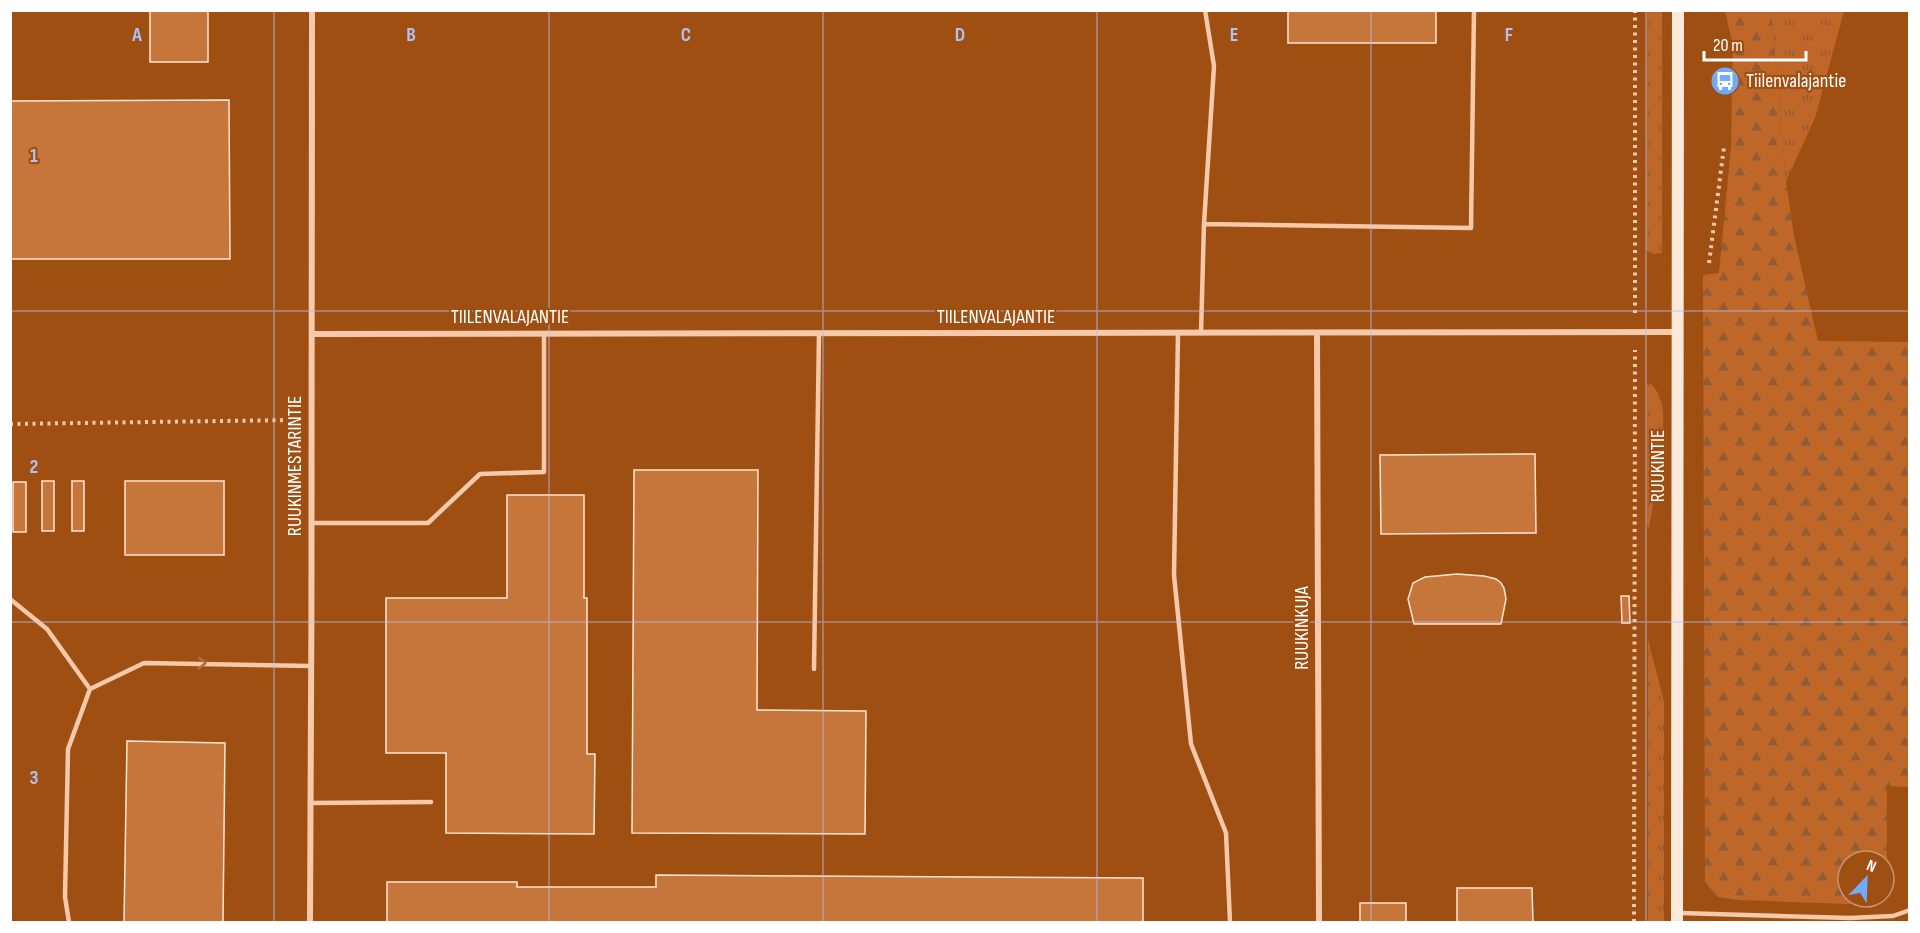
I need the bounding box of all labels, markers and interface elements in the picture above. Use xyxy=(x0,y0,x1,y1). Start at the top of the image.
text: A xyxy=(131,23,142,47)
text: B xyxy=(406,23,416,47)
text: C xyxy=(681,23,691,47)
text: D xyxy=(955,23,965,47)
text: E xyxy=(1230,23,1238,47)
text: F xyxy=(1505,23,1513,47)
scale bar xyxy=(1704,24,1806,62)
text: 20 m xyxy=(1713,35,1743,56)
bus stop icon: Tiilenvalajantie xyxy=(1709,65,1741,97)
place label: Tiilenvalajantie xyxy=(1746,69,1846,93)
text: 1 xyxy=(30,144,38,168)
street label: TIILENVALAJANTIE xyxy=(451,305,569,329)
street label: TIILENVALAJANTIE xyxy=(937,305,1055,329)
street label: RUUKINMESTARINTIE xyxy=(283,396,307,536)
street label: RUUKINTIE xyxy=(1646,430,1670,502)
text: 2 xyxy=(30,455,38,479)
street label: RUUKINKUJA xyxy=(1290,586,1314,670)
one-way arrow xyxy=(198,657,207,670)
text: 3 xyxy=(30,766,39,790)
north arrow xyxy=(1836,849,1896,909)
text: N xyxy=(1864,856,1879,877)

